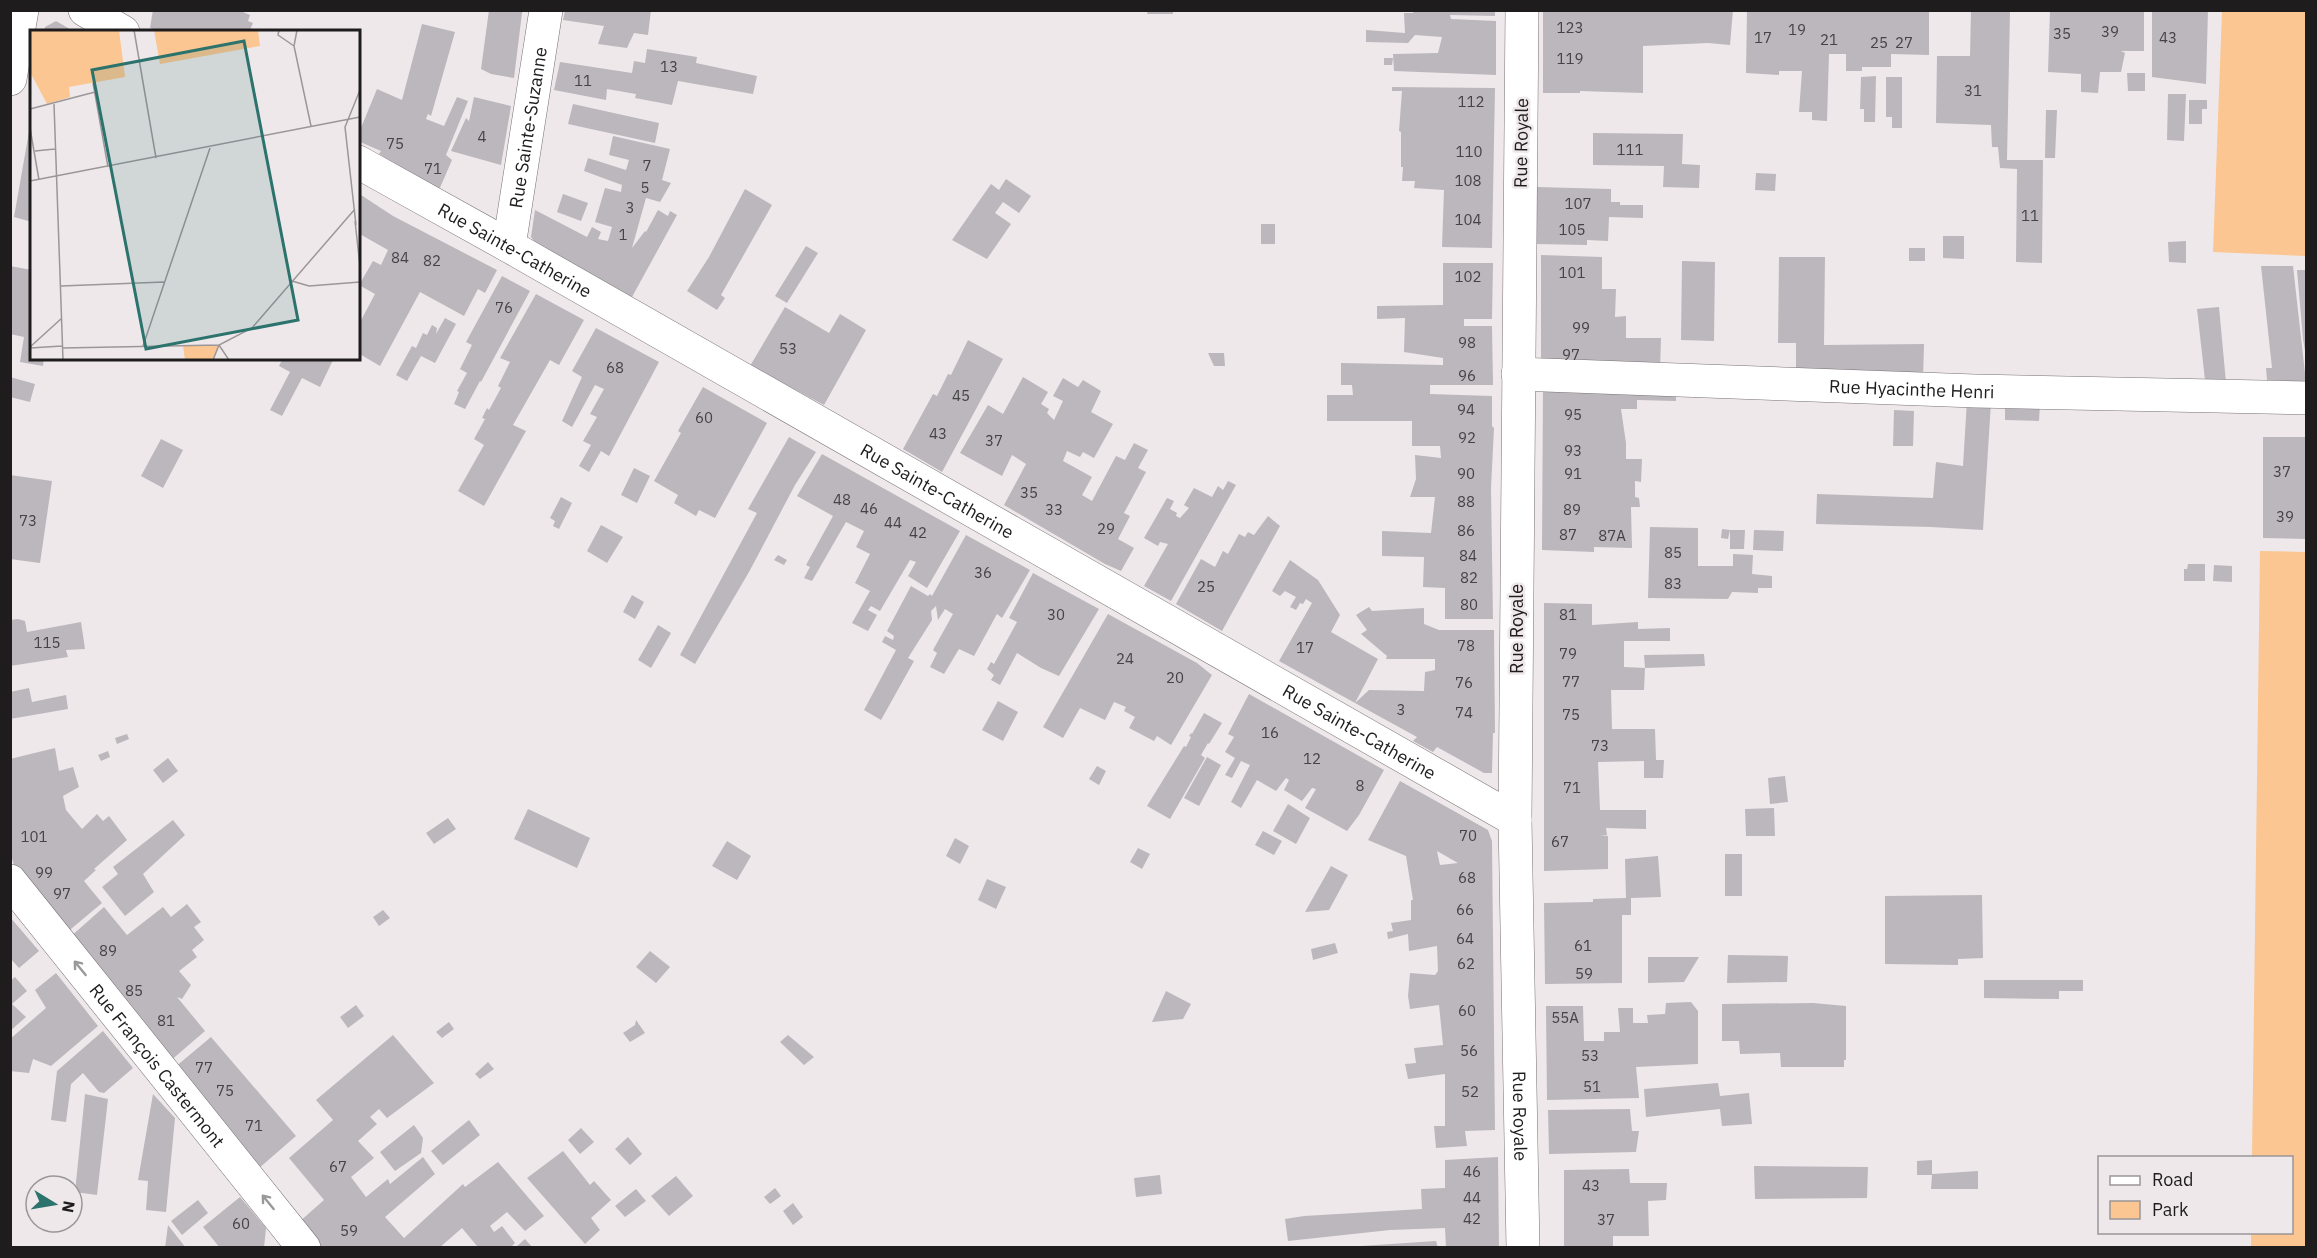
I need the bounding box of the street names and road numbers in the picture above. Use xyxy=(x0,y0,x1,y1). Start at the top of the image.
street label: Rue Sainte-Suzanne xyxy=(504,45,552,210)
street label: Rue Royale xyxy=(1509,98,1533,188)
street label: Rue Sainte-Catherine xyxy=(434,197,596,302)
street label: Rue Hyacinthe Henri xyxy=(1829,374,1995,403)
street label: Rue Sainte-Catherine xyxy=(857,438,1018,543)
street label: Rue Royale xyxy=(1505,584,1528,674)
street label: Rue Sainte-Catherine xyxy=(1279,678,1440,784)
street label: Rue François Castermont xyxy=(85,979,230,1152)
street label: Rue Royale xyxy=(1508,1071,1533,1161)

